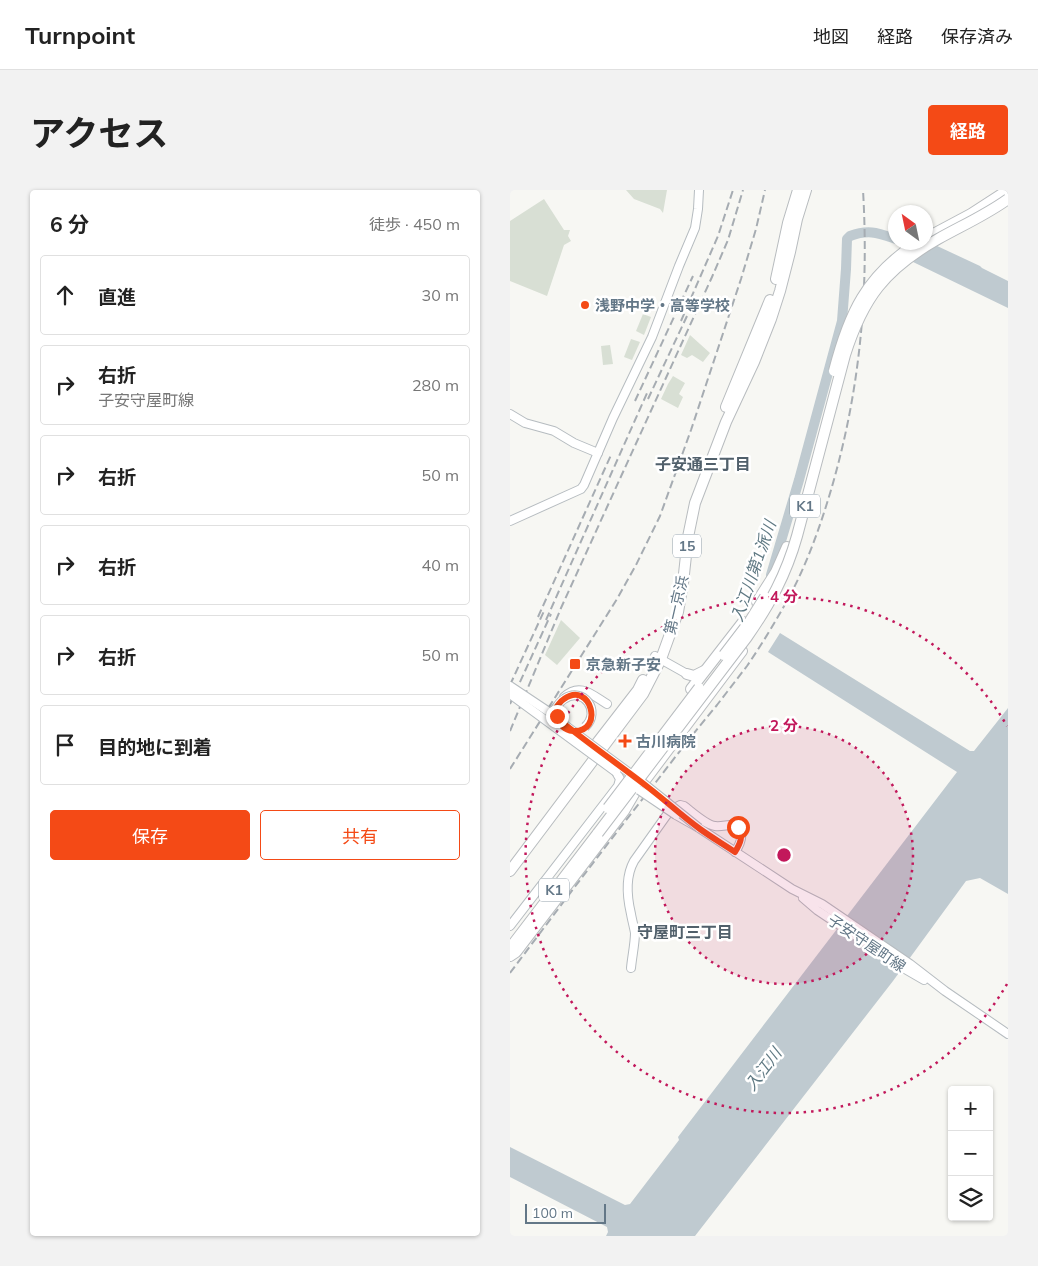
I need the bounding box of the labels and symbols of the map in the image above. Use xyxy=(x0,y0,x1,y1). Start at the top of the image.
north arrow xyxy=(888,205,933,250)
place label: 浅野中学・高等学校 xyxy=(595,296,730,315)
marker: 浅野中学・高等学校 xyxy=(579,299,591,311)
district label: 子安通三丁目 xyxy=(655,454,751,474)
road number: K1 xyxy=(790,494,820,518)
water label: 入江川第1派川 xyxy=(726,516,780,624)
road number: 15 xyxy=(673,534,701,558)
street label: 第一京浜 xyxy=(660,574,692,636)
text: 4 分 xyxy=(770,587,798,606)
place label: 京急新子安 xyxy=(586,655,661,674)
marker: 京急新子安 xyxy=(568,657,582,671)
route end xyxy=(546,705,569,728)
text: 2 分 xyxy=(770,716,798,735)
place label: 古川病院 xyxy=(636,732,696,751)
marker: 古川病院 xyxy=(618,734,632,748)
route start xyxy=(727,816,750,839)
centre of rings xyxy=(775,846,793,864)
road number: K1 xyxy=(539,878,569,902)
street label: 子安守屋町線 xyxy=(824,910,910,976)
district label: 守屋町三丁目 xyxy=(637,922,733,942)
water label: 入江川 xyxy=(741,1042,787,1094)
scale bar xyxy=(525,1201,606,1224)

